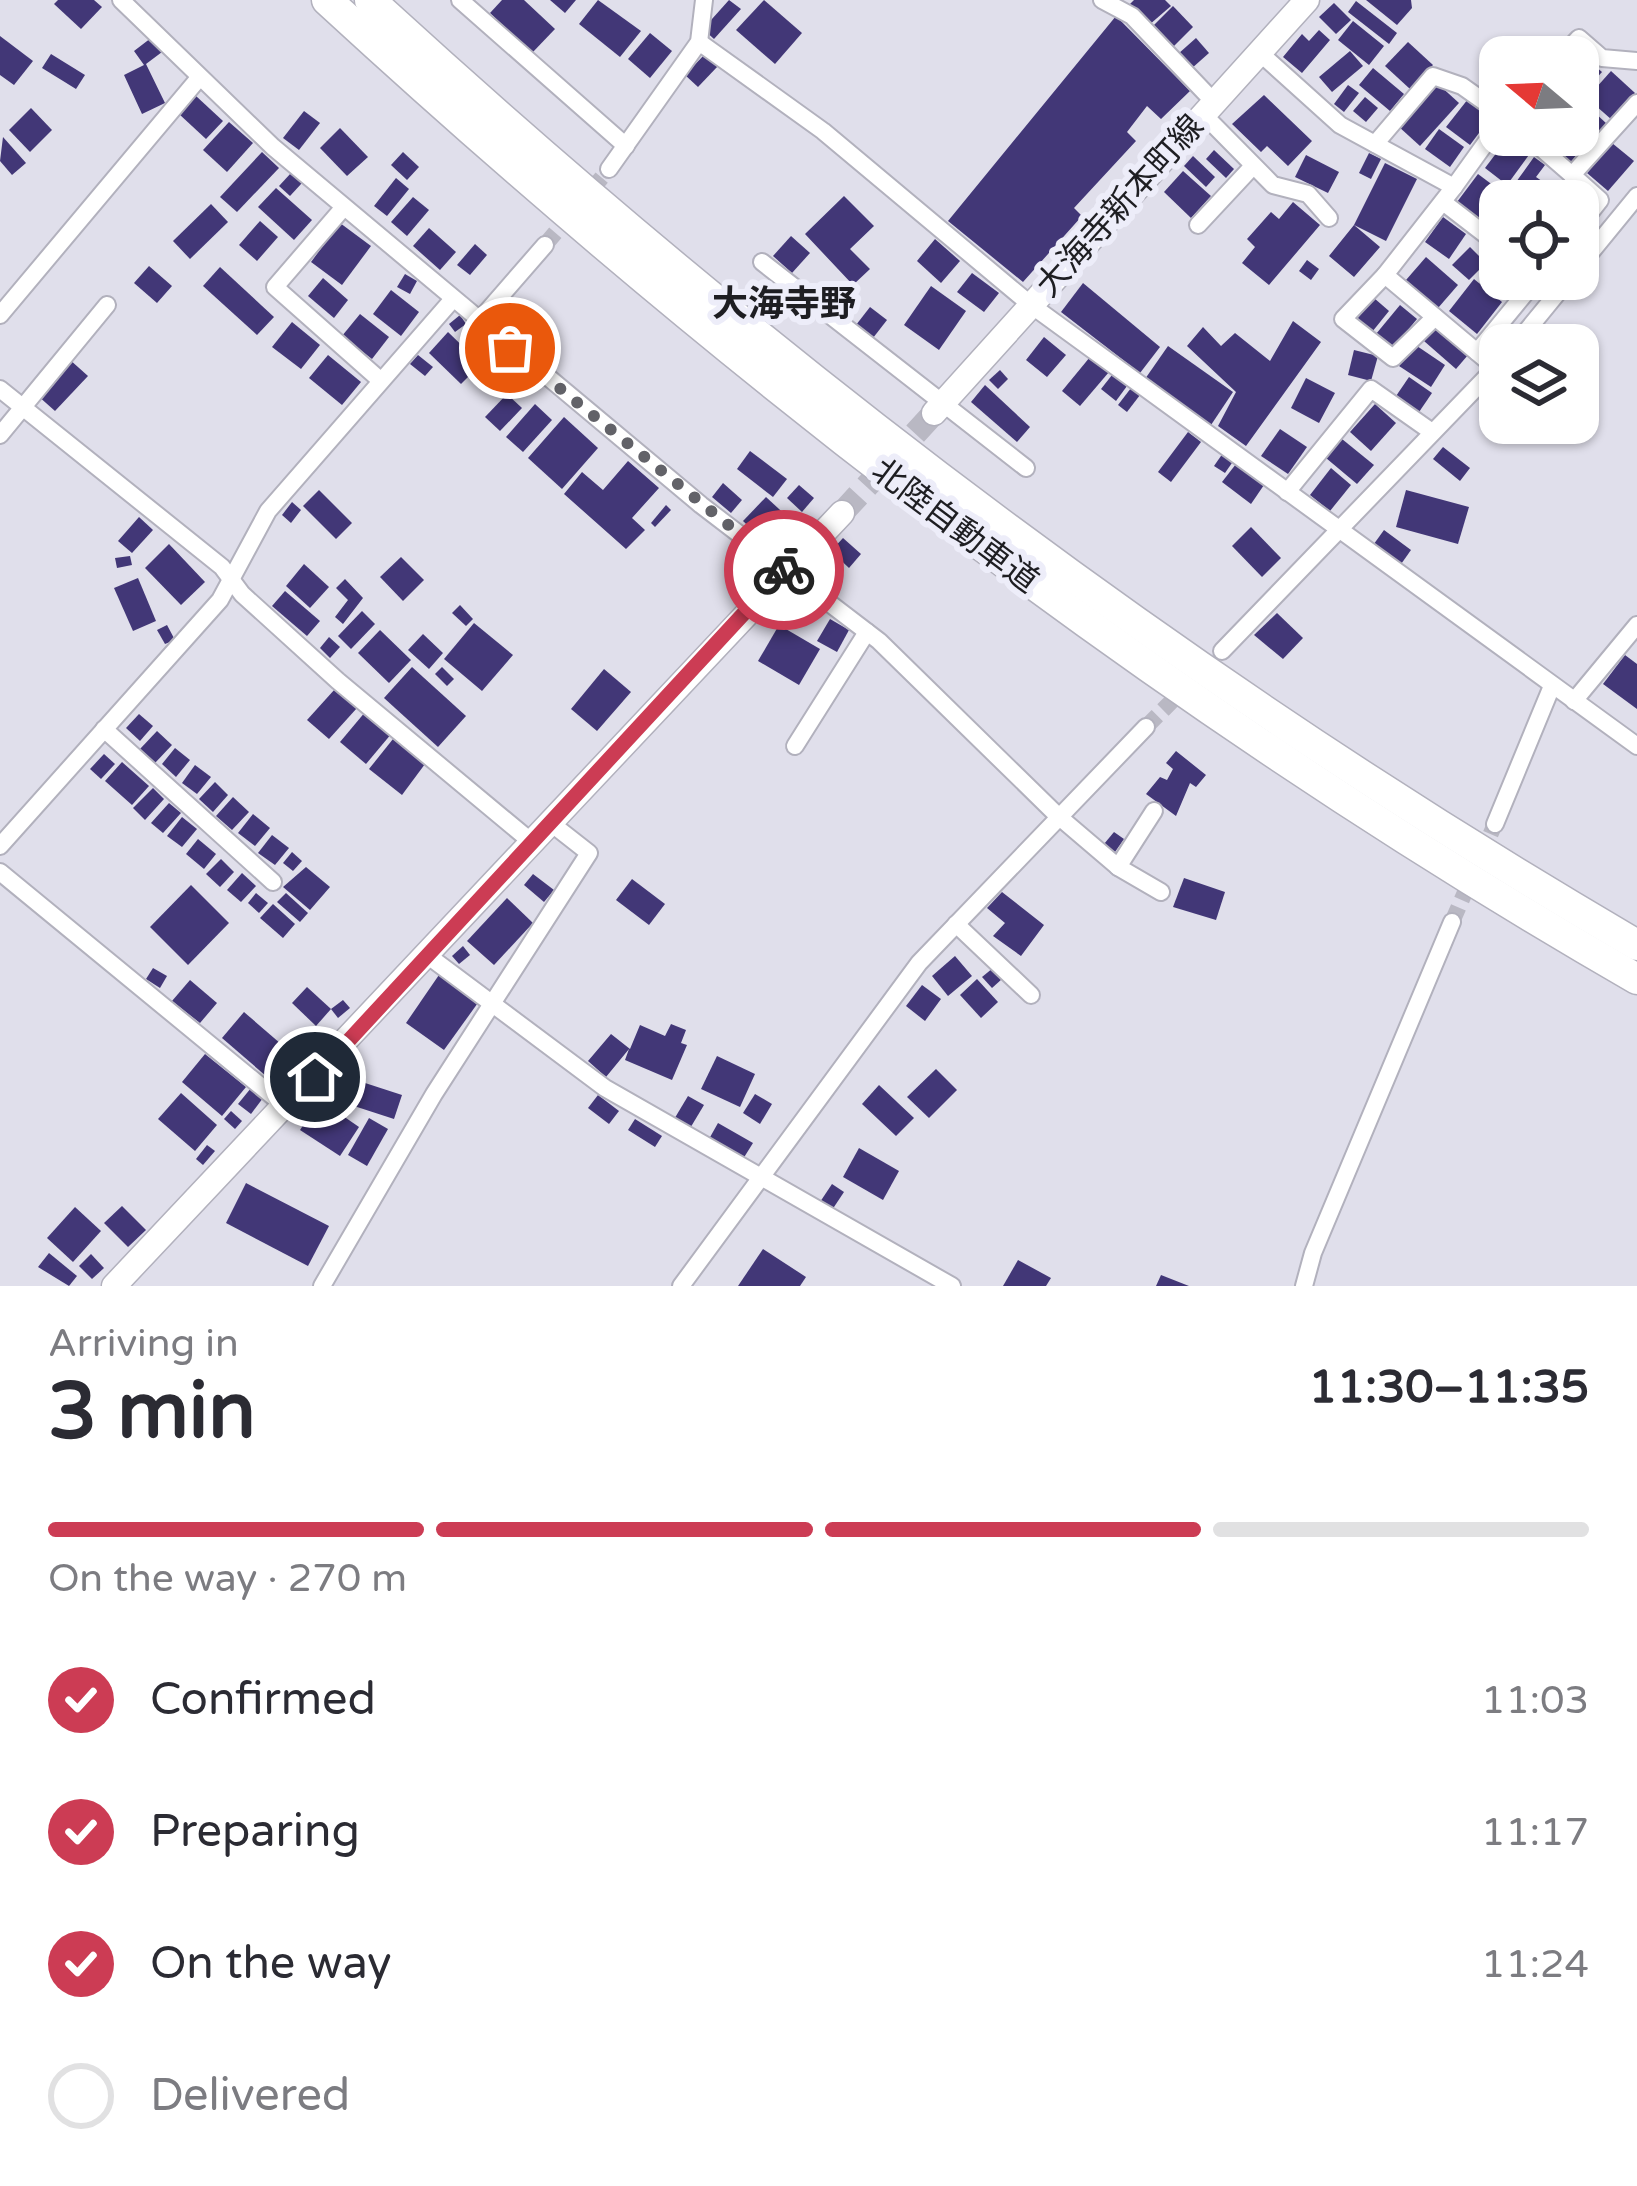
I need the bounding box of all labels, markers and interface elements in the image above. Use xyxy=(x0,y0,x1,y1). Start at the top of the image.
north arrow xyxy=(1479,36,1599,156)
map controls xyxy=(1479,36,1599,444)
street label: 大海寺新本町線 xyxy=(1028,107,1212,305)
button: locate xyxy=(1479,180,1599,300)
district label: 大海寺野 xyxy=(712,283,856,326)
pin xyxy=(459,297,561,399)
icon: bag xyxy=(477,315,543,381)
button: layers xyxy=(1479,324,1599,444)
street label: 北陸自動車道 xyxy=(864,451,1046,601)
courier xyxy=(724,510,844,630)
icon: bike xyxy=(751,537,817,603)
pin xyxy=(264,1026,366,1128)
icon: home xyxy=(282,1044,348,1110)
text: Arriving in xyxy=(48,1320,239,1367)
text: 11:30–11:35 xyxy=(1309,1361,1589,1415)
text: 3 min xyxy=(48,1365,256,1459)
text: On the way · 270 m xyxy=(48,1555,407,1602)
icon: check xyxy=(48,1667,114,1733)
text: Confirmed xyxy=(150,1673,376,1727)
text: 11:03 xyxy=(1481,1677,1589,1724)
icon: check xyxy=(48,1799,114,1865)
text: Preparing xyxy=(150,1805,360,1859)
text: 11:17 xyxy=(1481,1809,1589,1856)
icon: check xyxy=(48,1931,114,1997)
text: On the way xyxy=(150,1937,391,1991)
text: 11:24 xyxy=(1481,1941,1589,1988)
text: Delivered xyxy=(150,2069,350,2123)

